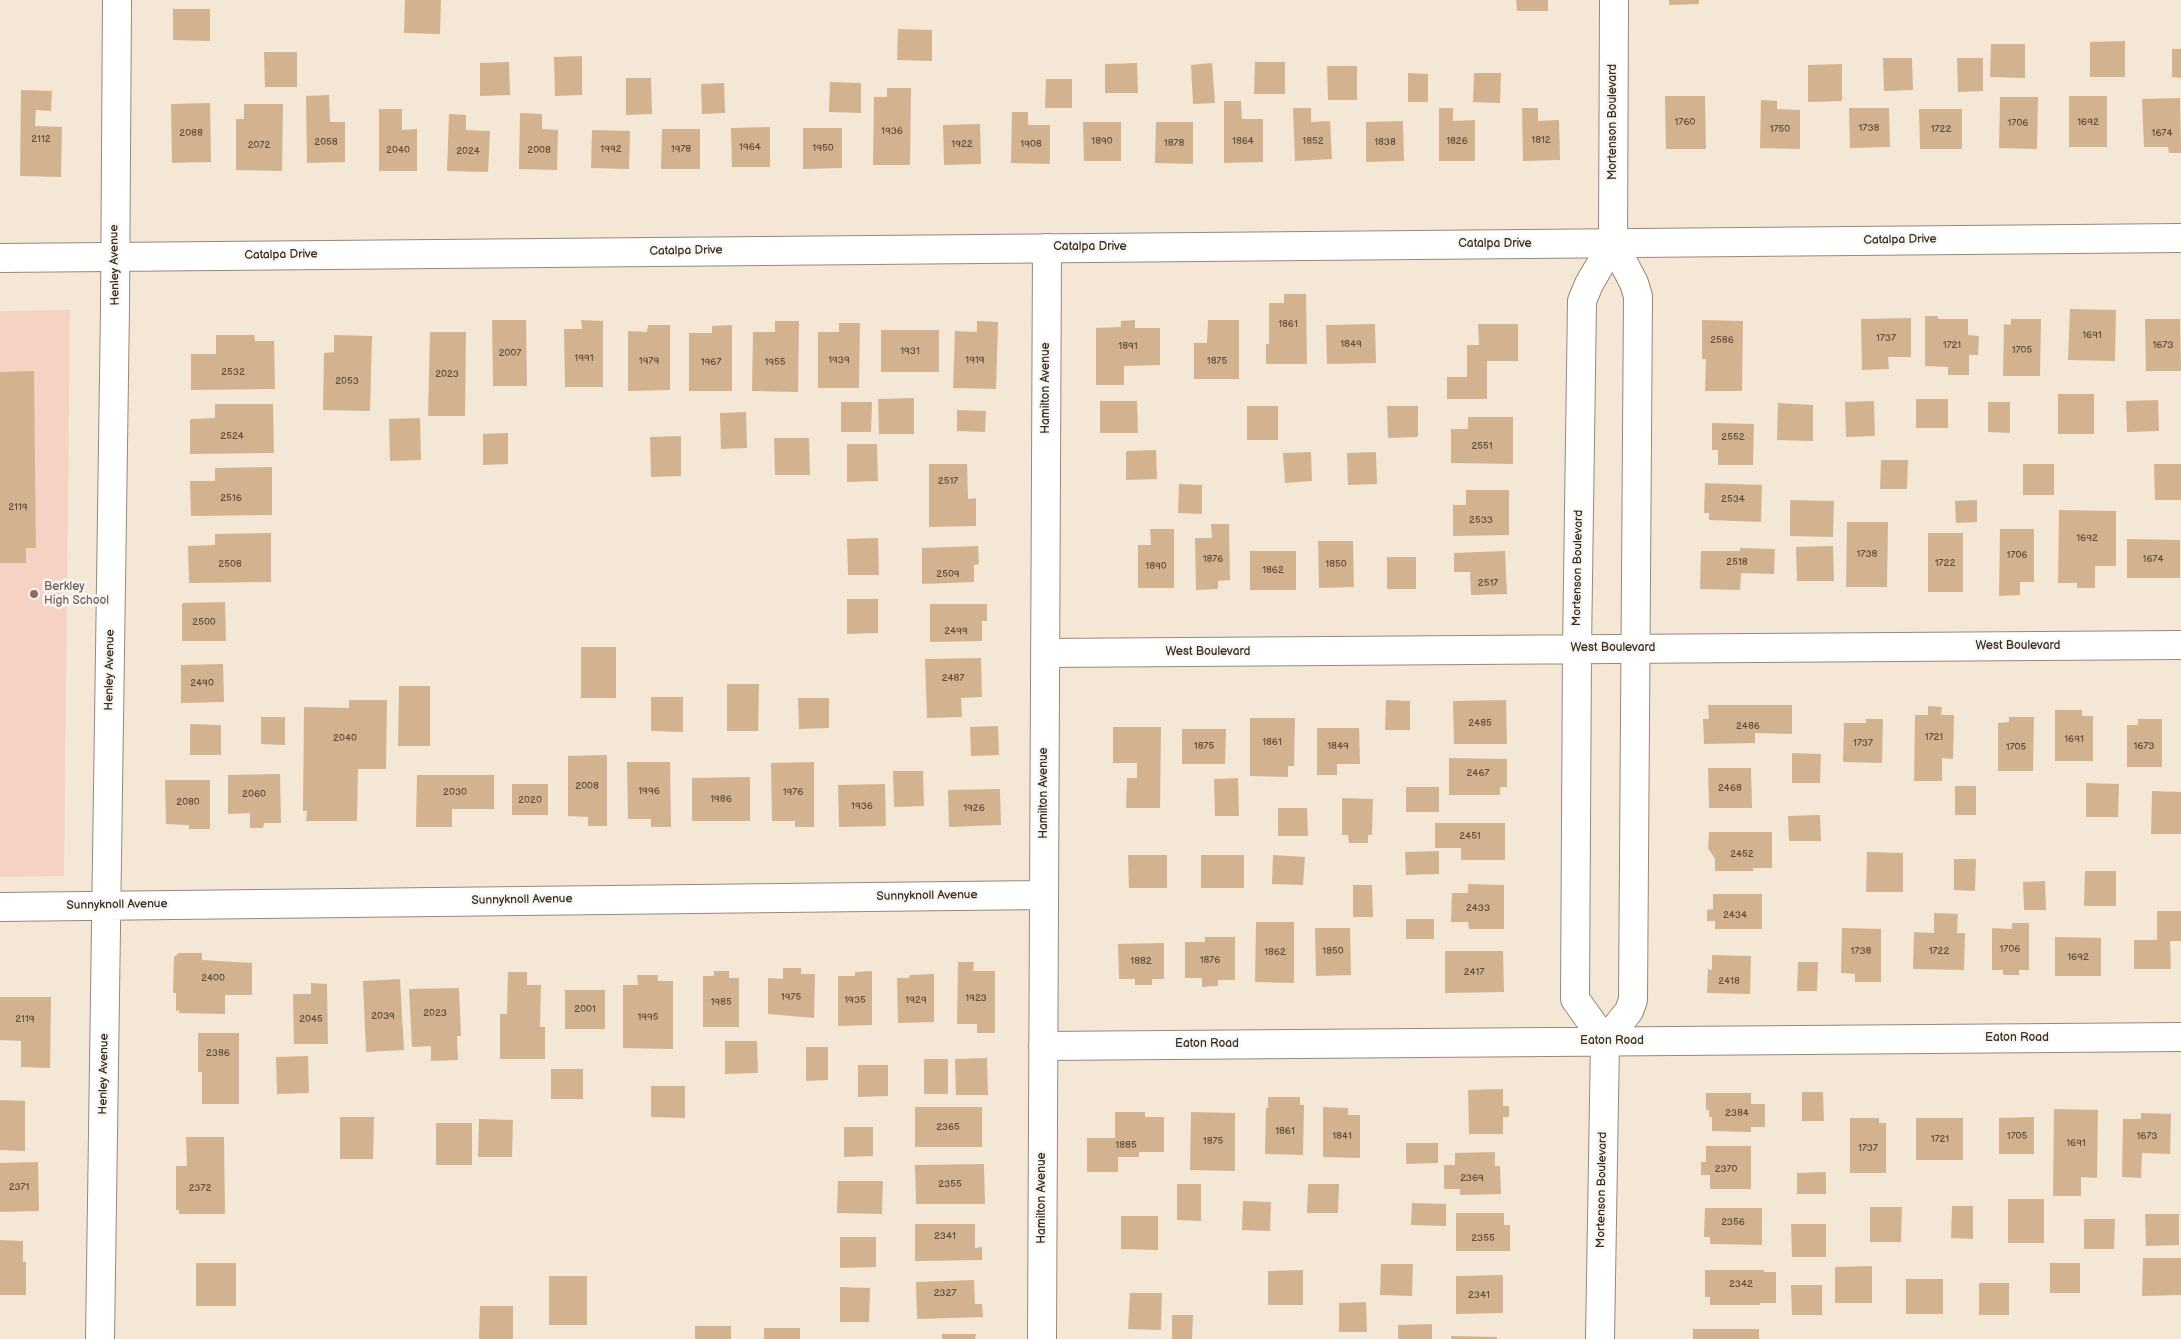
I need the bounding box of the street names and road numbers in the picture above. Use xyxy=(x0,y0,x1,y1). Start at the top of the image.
street label: Mortenson Boulevard xyxy=(1606,64,1620,180)
street label: Henley Avenue xyxy=(107,224,123,306)
street label: Catalpa Drive xyxy=(1863,232,1937,248)
street label: Catalpa Drive xyxy=(1458,237,1532,251)
street label: Catalpa Drive xyxy=(1053,240,1127,254)
street label: Catalpa Drive xyxy=(649,243,723,259)
street label: Catalpa Drive xyxy=(244,247,318,263)
street label: Hamilton Avenue xyxy=(1039,342,1053,434)
street label: Mortenson Boulevard xyxy=(1570,510,1586,626)
street label: Henley Avenue xyxy=(102,629,118,711)
street label: West Boulevard xyxy=(1976,639,2060,653)
street label: West Boulevard xyxy=(1571,641,1655,655)
street label: West Boulevard xyxy=(1166,645,1250,659)
street label: Hamilton Avenue xyxy=(1037,747,1051,839)
street label: Sunnyknoll Avenue xyxy=(876,888,978,904)
street label: Sunnyknoll Avenue xyxy=(471,892,573,908)
street label: Sunnyknoll Avenue xyxy=(66,897,168,913)
street label: Eaton Road xyxy=(1985,1031,2049,1045)
street label: Henley Avenue xyxy=(96,1033,112,1115)
street label: Eaton Road xyxy=(1580,1034,1644,1048)
street label: Eaton Road xyxy=(1175,1037,1239,1051)
street label: Mortenson Boulevard xyxy=(1594,1132,1610,1248)
street label: Hamilton Avenue xyxy=(1035,1152,1049,1244)

